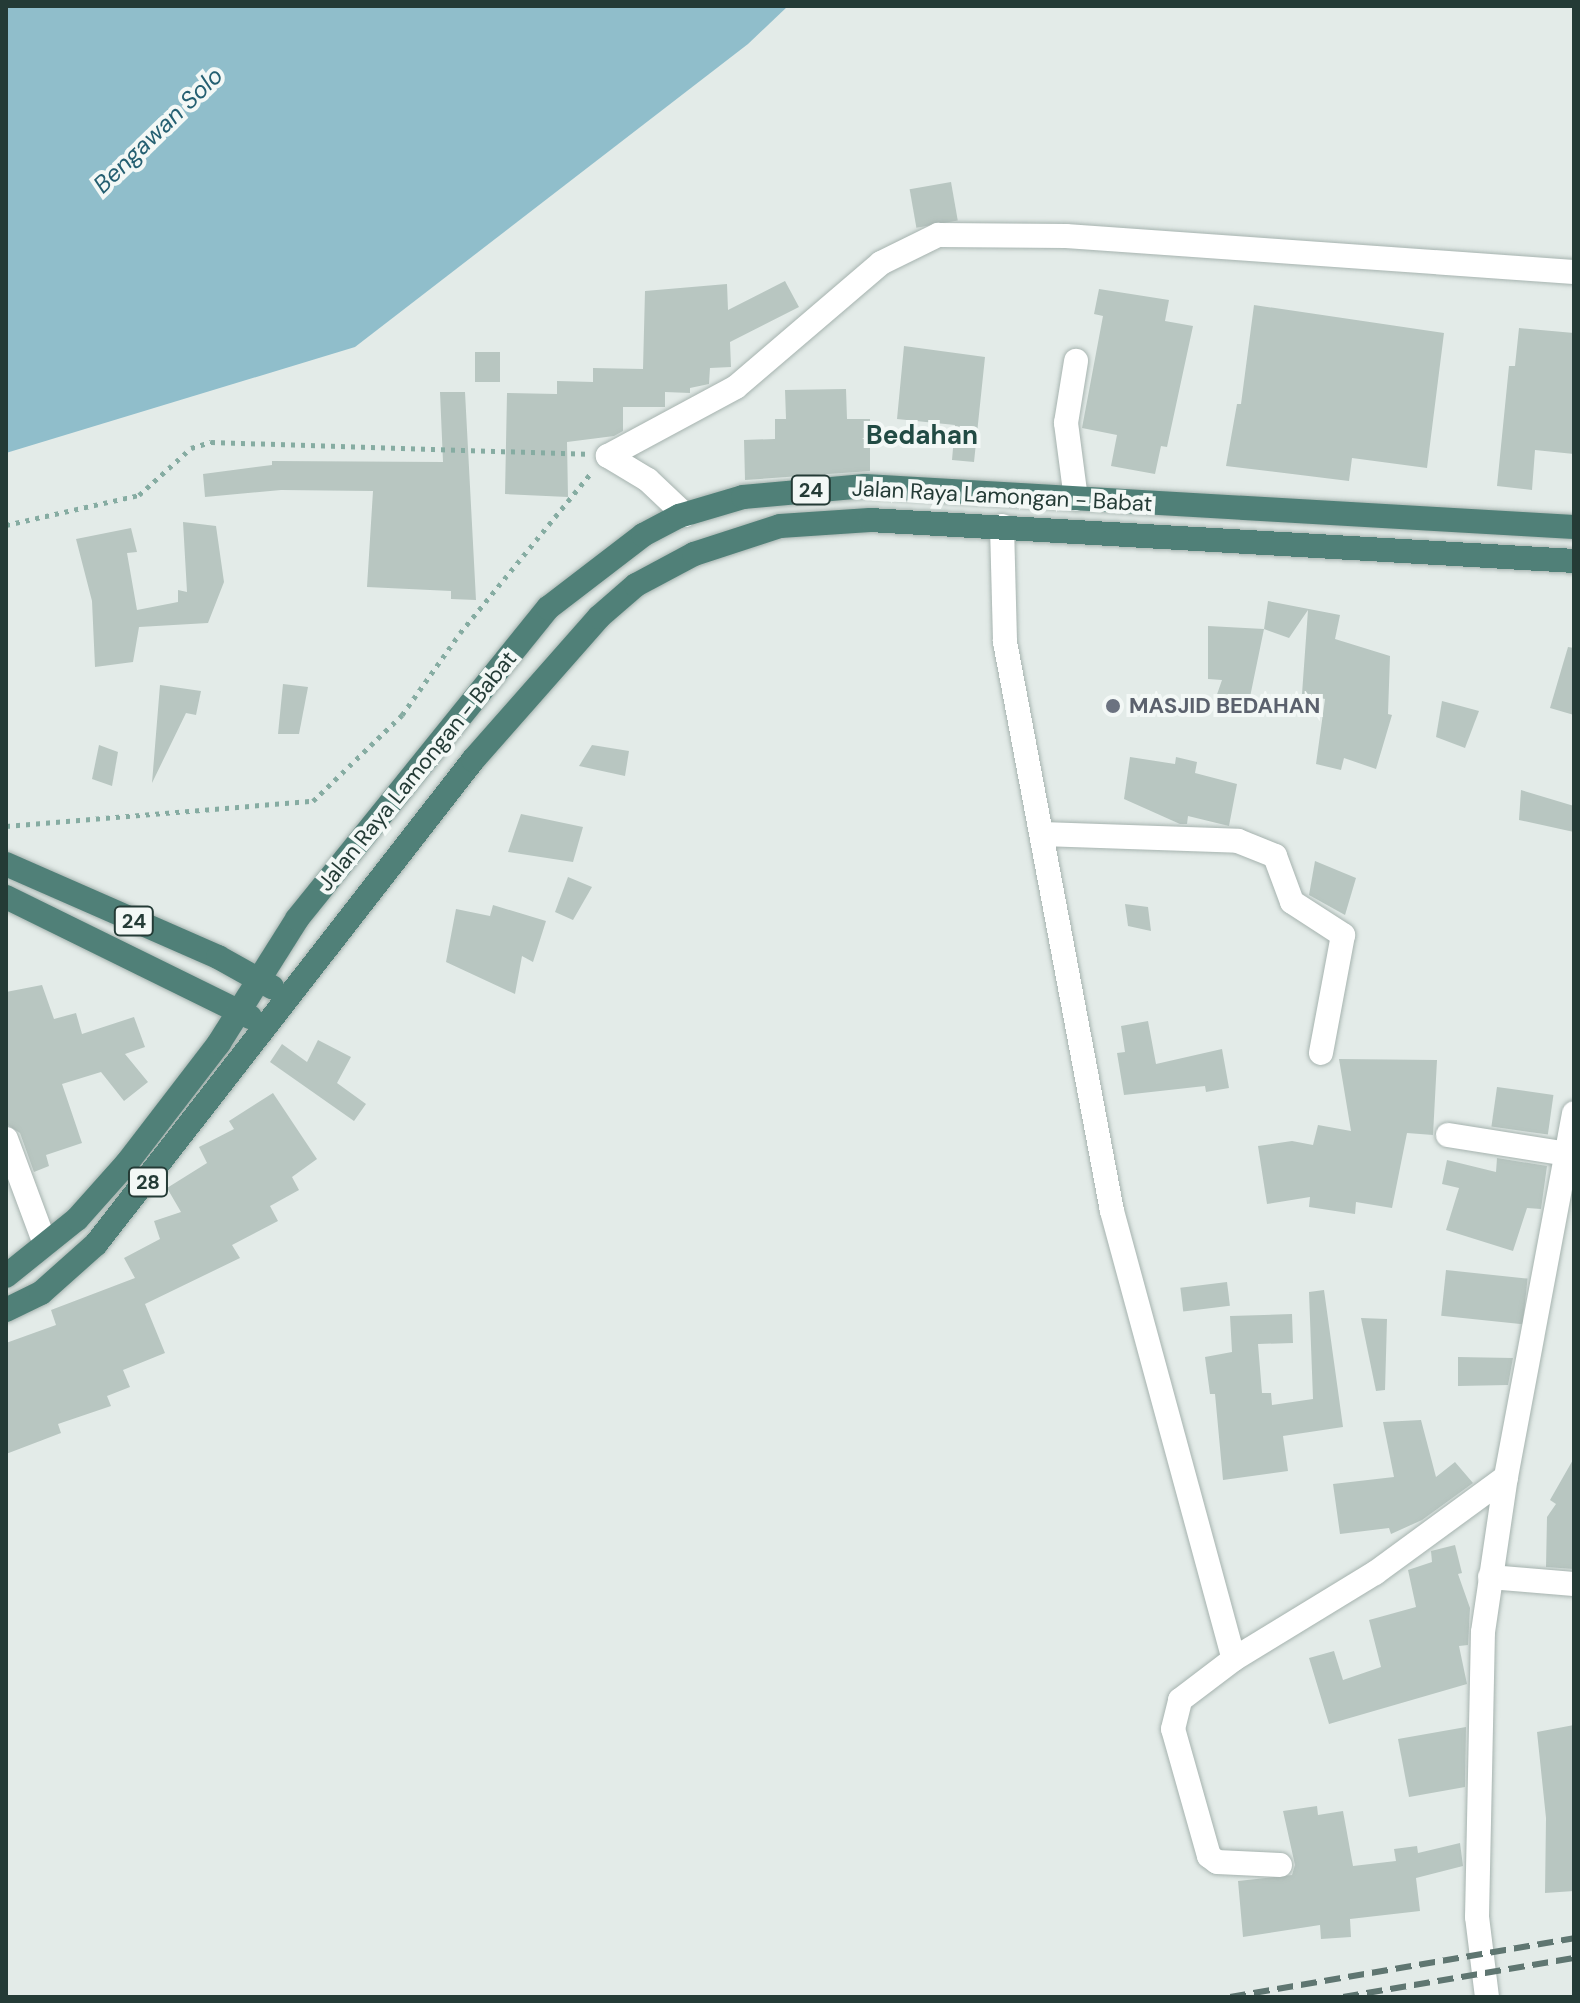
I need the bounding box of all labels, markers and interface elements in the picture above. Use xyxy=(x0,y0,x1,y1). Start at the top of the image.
water label: Bengawan Solo xyxy=(87,61,229,199)
district label: Bedahan xyxy=(866,420,978,452)
road number: 24 xyxy=(789,474,833,506)
street label: Jalan Raya Lamongan - Babat xyxy=(851,475,1153,517)
street label: Jalan Raya Lamongan - Babat xyxy=(312,646,522,896)
place label: MASJID BEDAHAN xyxy=(1129,693,1320,719)
marker: MASJID BEDAHAN xyxy=(1104,697,1122,715)
road number: 24 xyxy=(112,905,156,937)
road number: 28 xyxy=(126,1166,170,1198)

